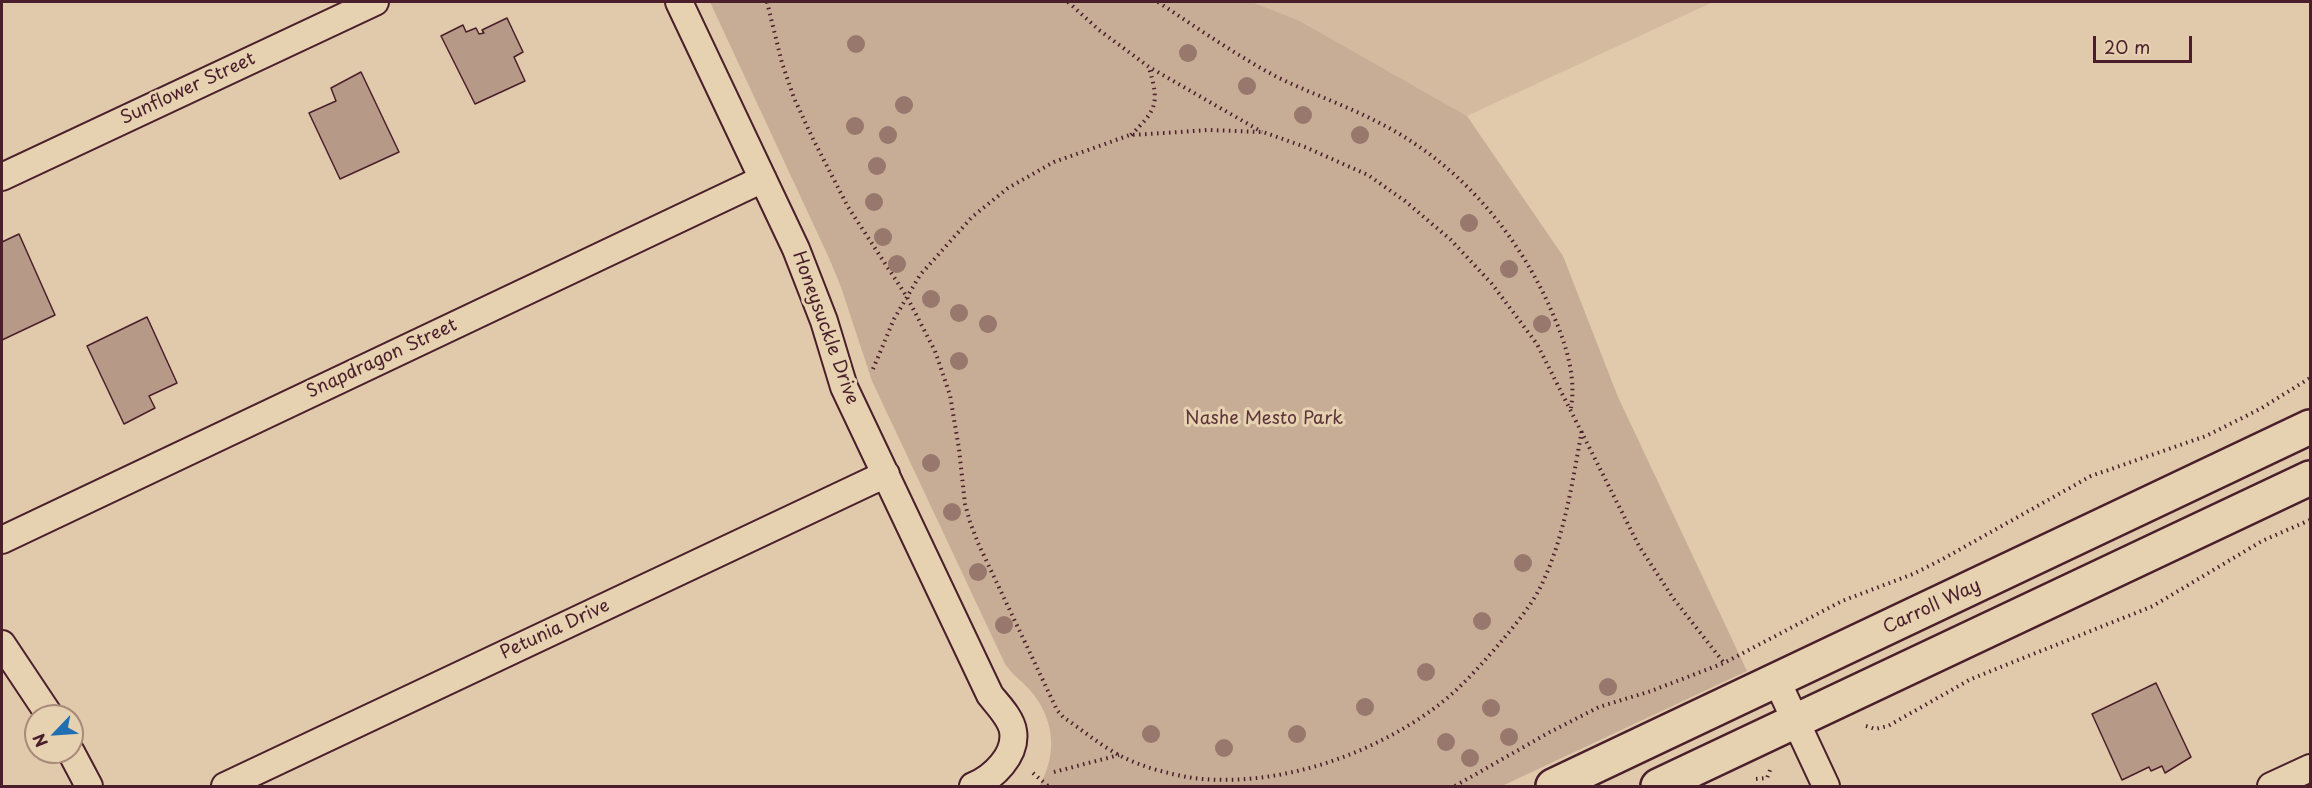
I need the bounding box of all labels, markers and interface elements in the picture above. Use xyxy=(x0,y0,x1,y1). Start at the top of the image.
scale bar xyxy=(2096,24,2195,62)
text: 20 m xyxy=(2104,33,2150,60)
street label: Sunflower Street xyxy=(117,48,259,130)
street label: Honeysuckle Drive xyxy=(787,248,863,408)
street label: Snapdragon Street xyxy=(303,315,461,403)
park label: Nashe Mesto Park xyxy=(1185,408,1343,430)
street label: Carroll Way xyxy=(1880,575,1984,639)
street label: Petunia Drive xyxy=(497,595,613,665)
north arrow xyxy=(24,704,84,764)
text: N xyxy=(26,730,53,752)

